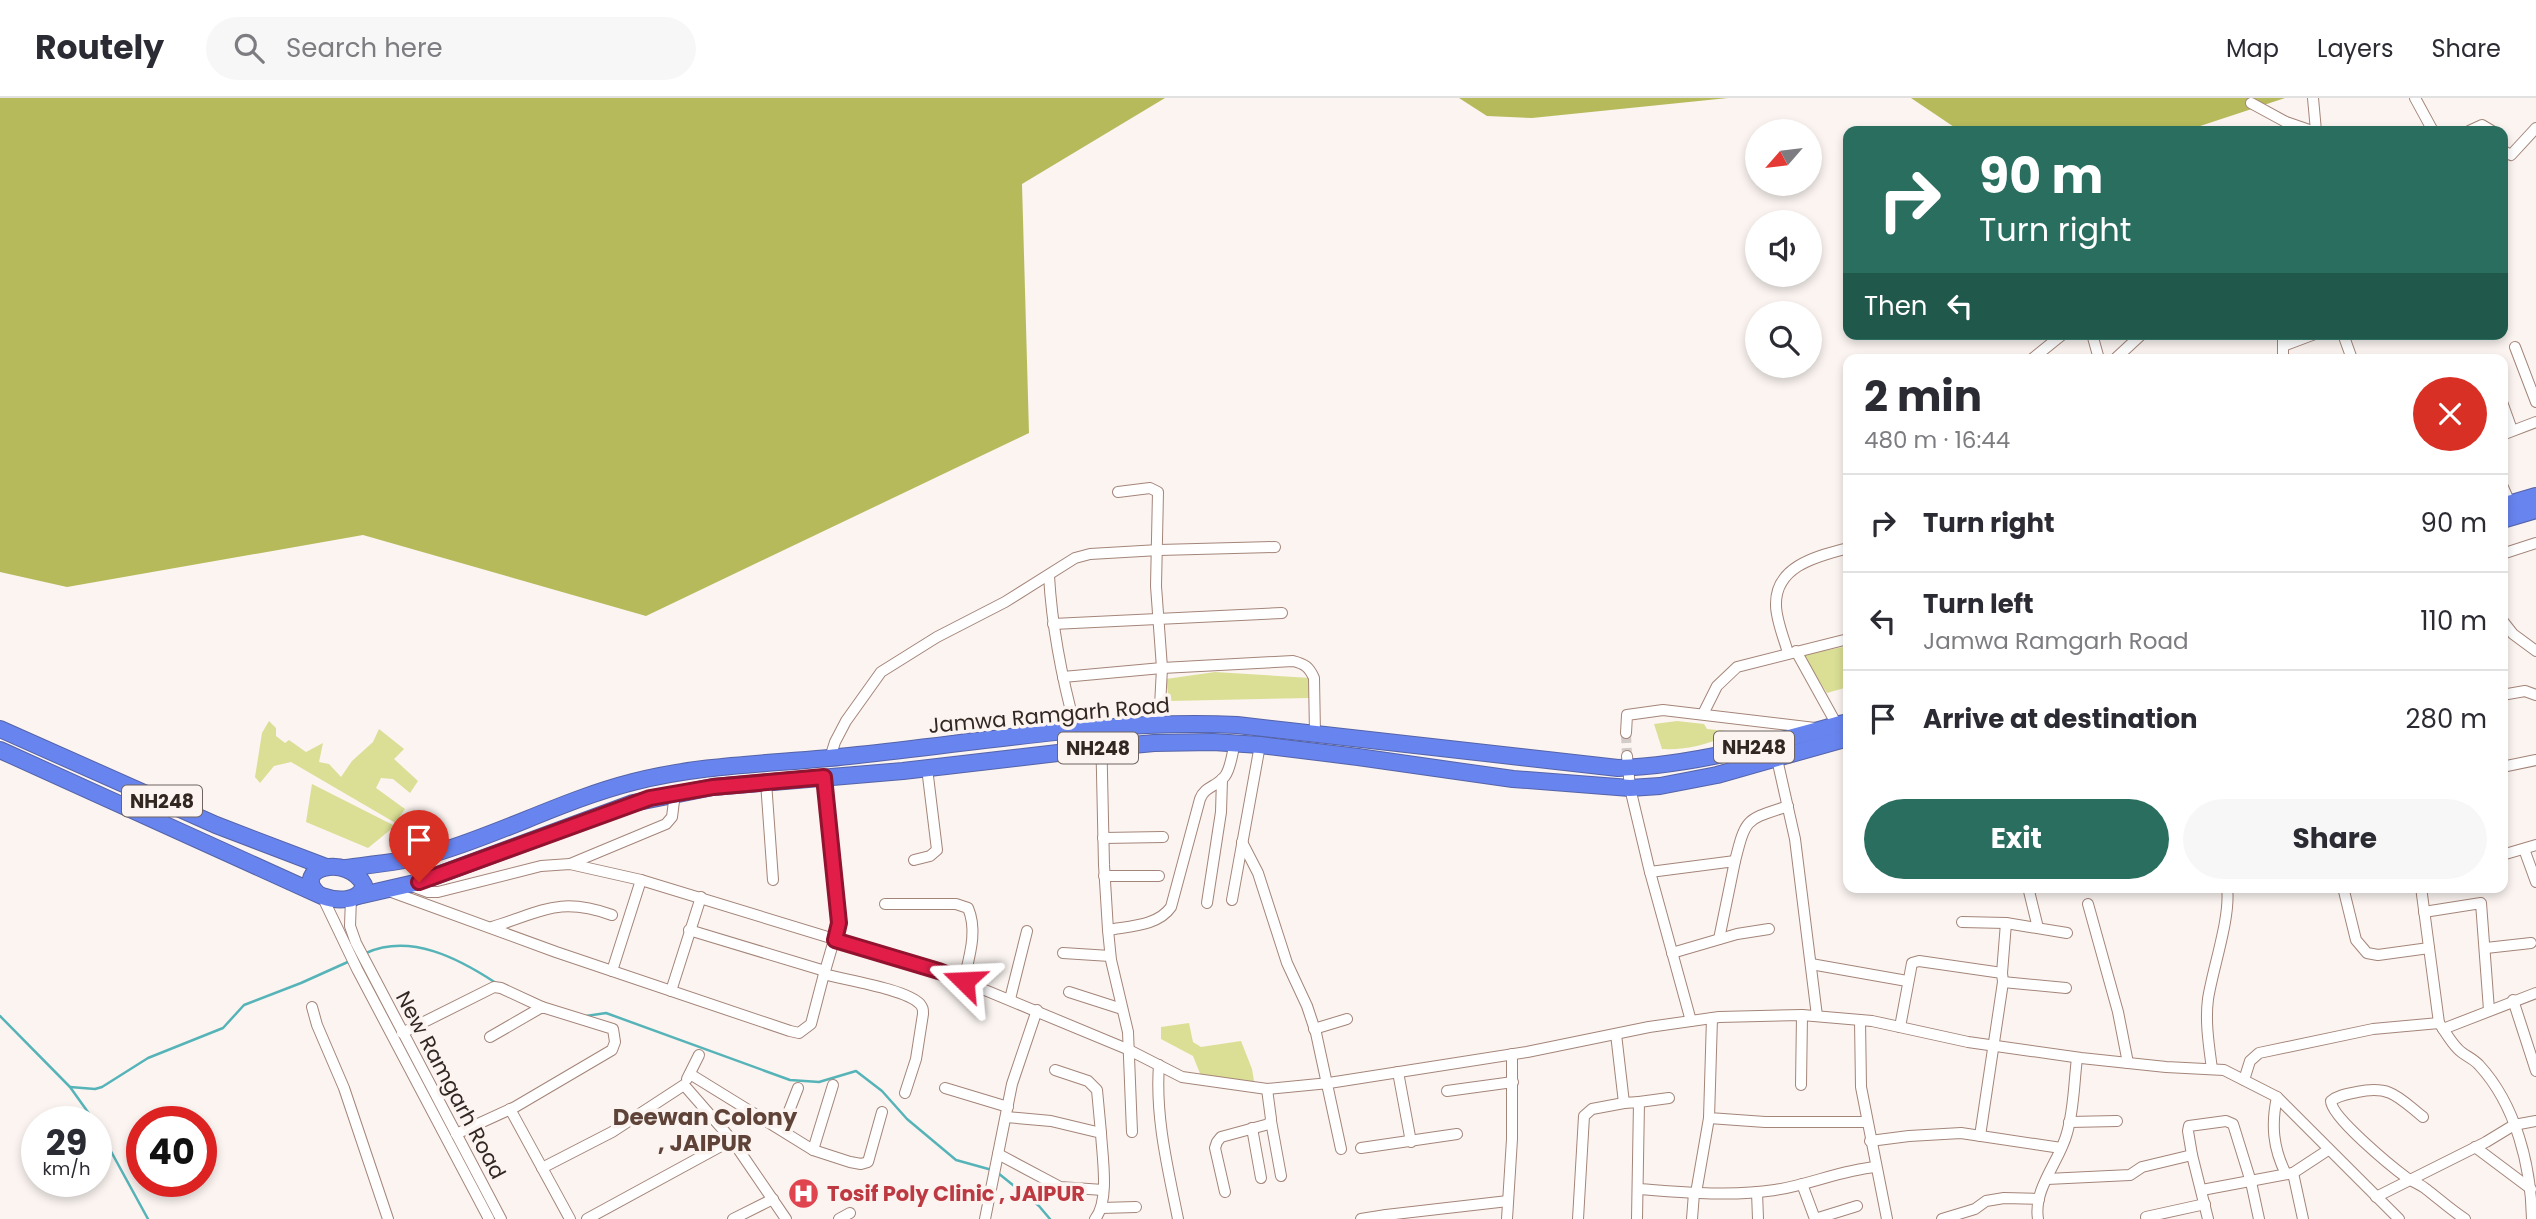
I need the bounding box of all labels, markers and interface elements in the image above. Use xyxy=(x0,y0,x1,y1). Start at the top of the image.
search box xyxy=(206,17,696,80)
text: Routely xyxy=(35,24,164,71)
icon: search xyxy=(230,29,268,67)
text: Search here xyxy=(286,30,443,66)
text: Map xyxy=(2226,32,2279,65)
text: Layers xyxy=(2317,32,2393,65)
text: Share xyxy=(2431,32,2501,65)
north arrow xyxy=(1745,119,1822,196)
map controls xyxy=(1745,119,1822,378)
text: 90 m xyxy=(1979,142,2103,210)
icon: right xyxy=(1864,154,1955,245)
text: Turn right xyxy=(1979,207,2131,252)
button: sound xyxy=(1745,210,1822,287)
icon: left xyxy=(1941,287,1979,325)
text: Then xyxy=(1864,288,1927,324)
button: search xyxy=(1745,301,1822,378)
text: 2 min xyxy=(1864,367,1982,426)
button: close xyxy=(2413,377,2487,451)
text: 480 m · 16:44 xyxy=(1864,424,2010,456)
icon: right xyxy=(1864,504,1902,542)
text: Turn right xyxy=(1923,505,2055,541)
text: 90 m xyxy=(2421,505,2487,541)
text: Turn left xyxy=(1923,586,2034,622)
icon: left xyxy=(1864,602,1902,640)
text: 110 m xyxy=(2420,603,2487,639)
text: Jamwa Ramgarh Road xyxy=(1923,625,2189,657)
street label: Jamwa Ramgarh Road xyxy=(927,690,1171,740)
icon: arrive xyxy=(1864,700,1902,738)
text: Arrive at destination xyxy=(1923,701,2198,737)
text: 280 m xyxy=(2406,701,2487,737)
road number: NH248 xyxy=(1714,732,1794,762)
road number: NH248 xyxy=(1058,733,1138,764)
road number: NH248 xyxy=(122,786,202,816)
button: Exit xyxy=(1864,799,2169,879)
button: Share xyxy=(2183,799,2487,879)
pin xyxy=(389,810,449,882)
icon: arrive xyxy=(400,821,438,859)
position arrow xyxy=(927,944,1001,1018)
street label: New Ramgarh Road xyxy=(389,986,513,1184)
district label: Deewan Colony , JAIPUR xyxy=(613,1101,798,1159)
speed limit sign: 40 xyxy=(126,1106,217,1197)
text: 29 xyxy=(46,1118,87,1167)
text: km/h xyxy=(43,1156,90,1181)
hospital icon: Tosif Poly Clinic , JAIPUR xyxy=(787,1176,821,1210)
place label: Tosif Poly Clinic , JAIPUR xyxy=(827,1179,1085,1208)

